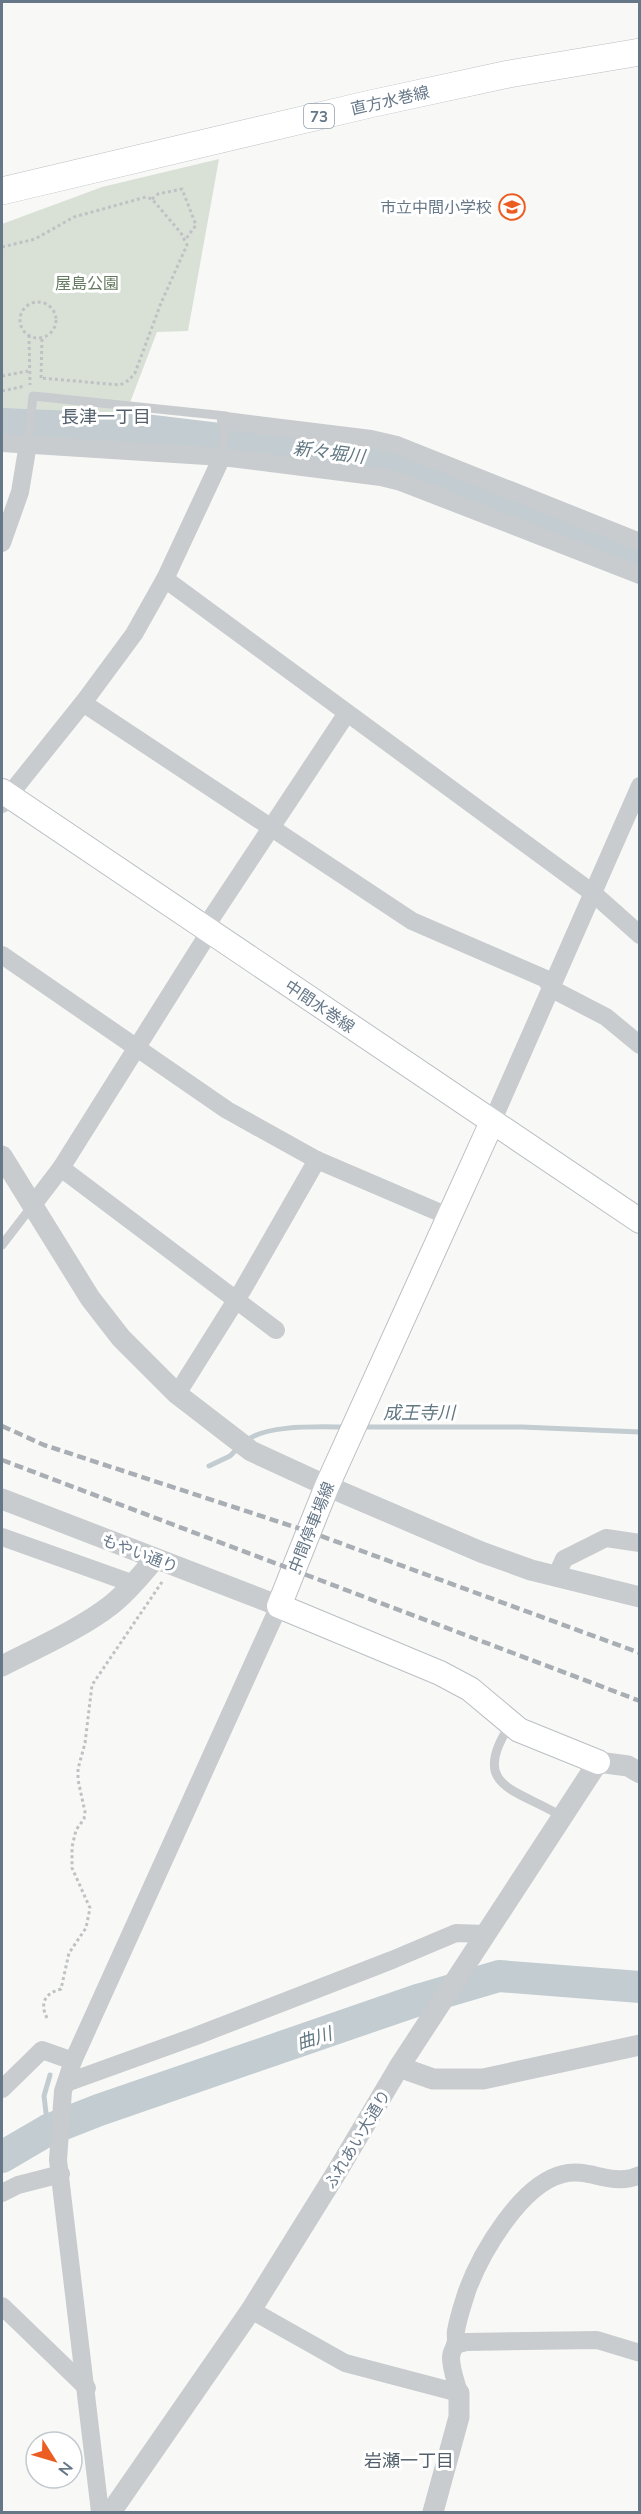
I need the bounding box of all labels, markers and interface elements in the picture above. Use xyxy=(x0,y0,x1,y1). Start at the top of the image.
street label: 直方水巻線 xyxy=(349,81,431,119)
road number: 73 xyxy=(304,104,334,128)
school or university icon: 市立中間小学校 xyxy=(497,192,527,222)
place label: 市立中間小学校 xyxy=(380,197,492,217)
park label: 屋島公園 xyxy=(55,273,119,293)
district label: 長津一丁目 xyxy=(61,405,151,428)
water label: 新々堀川 xyxy=(292,436,368,468)
street label: 中間水巻線 xyxy=(281,975,359,1037)
water label: 成王寺川 xyxy=(383,1401,457,1424)
street label: 中間停車場線 xyxy=(284,1479,338,1575)
street label: もやい通り xyxy=(99,1529,181,1577)
water label: 曲川 xyxy=(293,2021,337,2054)
street label: ふれあい大通り xyxy=(320,2086,394,2192)
north arrow xyxy=(24,2430,84,2490)
district label: 岩瀬一丁目 xyxy=(364,2449,454,2472)
text: N xyxy=(54,2458,78,2480)

